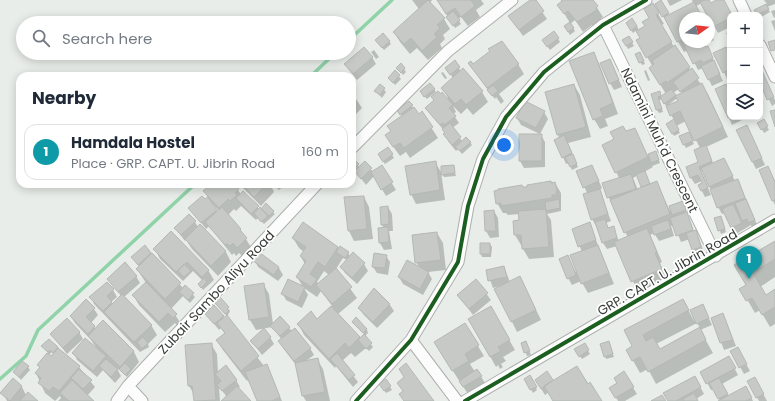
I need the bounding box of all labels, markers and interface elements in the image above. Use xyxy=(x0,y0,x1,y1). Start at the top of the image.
north arrow xyxy=(679,12,715,48)
map controls xyxy=(727,12,763,120)
button: + xyxy=(727,12,763,48)
search box xyxy=(16,16,356,60)
icon: search xyxy=(30,27,52,49)
text: Search here xyxy=(62,28,152,49)
button: − xyxy=(727,48,763,84)
street label: Ndamini Muh'd Crescent xyxy=(616,65,703,216)
button: layers xyxy=(727,84,763,120)
text: Nearby xyxy=(32,86,96,110)
text: Hamdala Hostel xyxy=(71,132,195,153)
your location xyxy=(494,135,514,155)
text: 1 xyxy=(44,142,48,161)
text: 160 m xyxy=(302,142,339,161)
text: Place · GRP. CAPT. U. Jibrin Road xyxy=(71,154,275,173)
street label: GRP. CAPT. U. Jibrin Road xyxy=(594,225,741,320)
street label: Zubair Sambo Aliyu Road xyxy=(154,226,279,358)
pin: 1 xyxy=(736,246,762,279)

